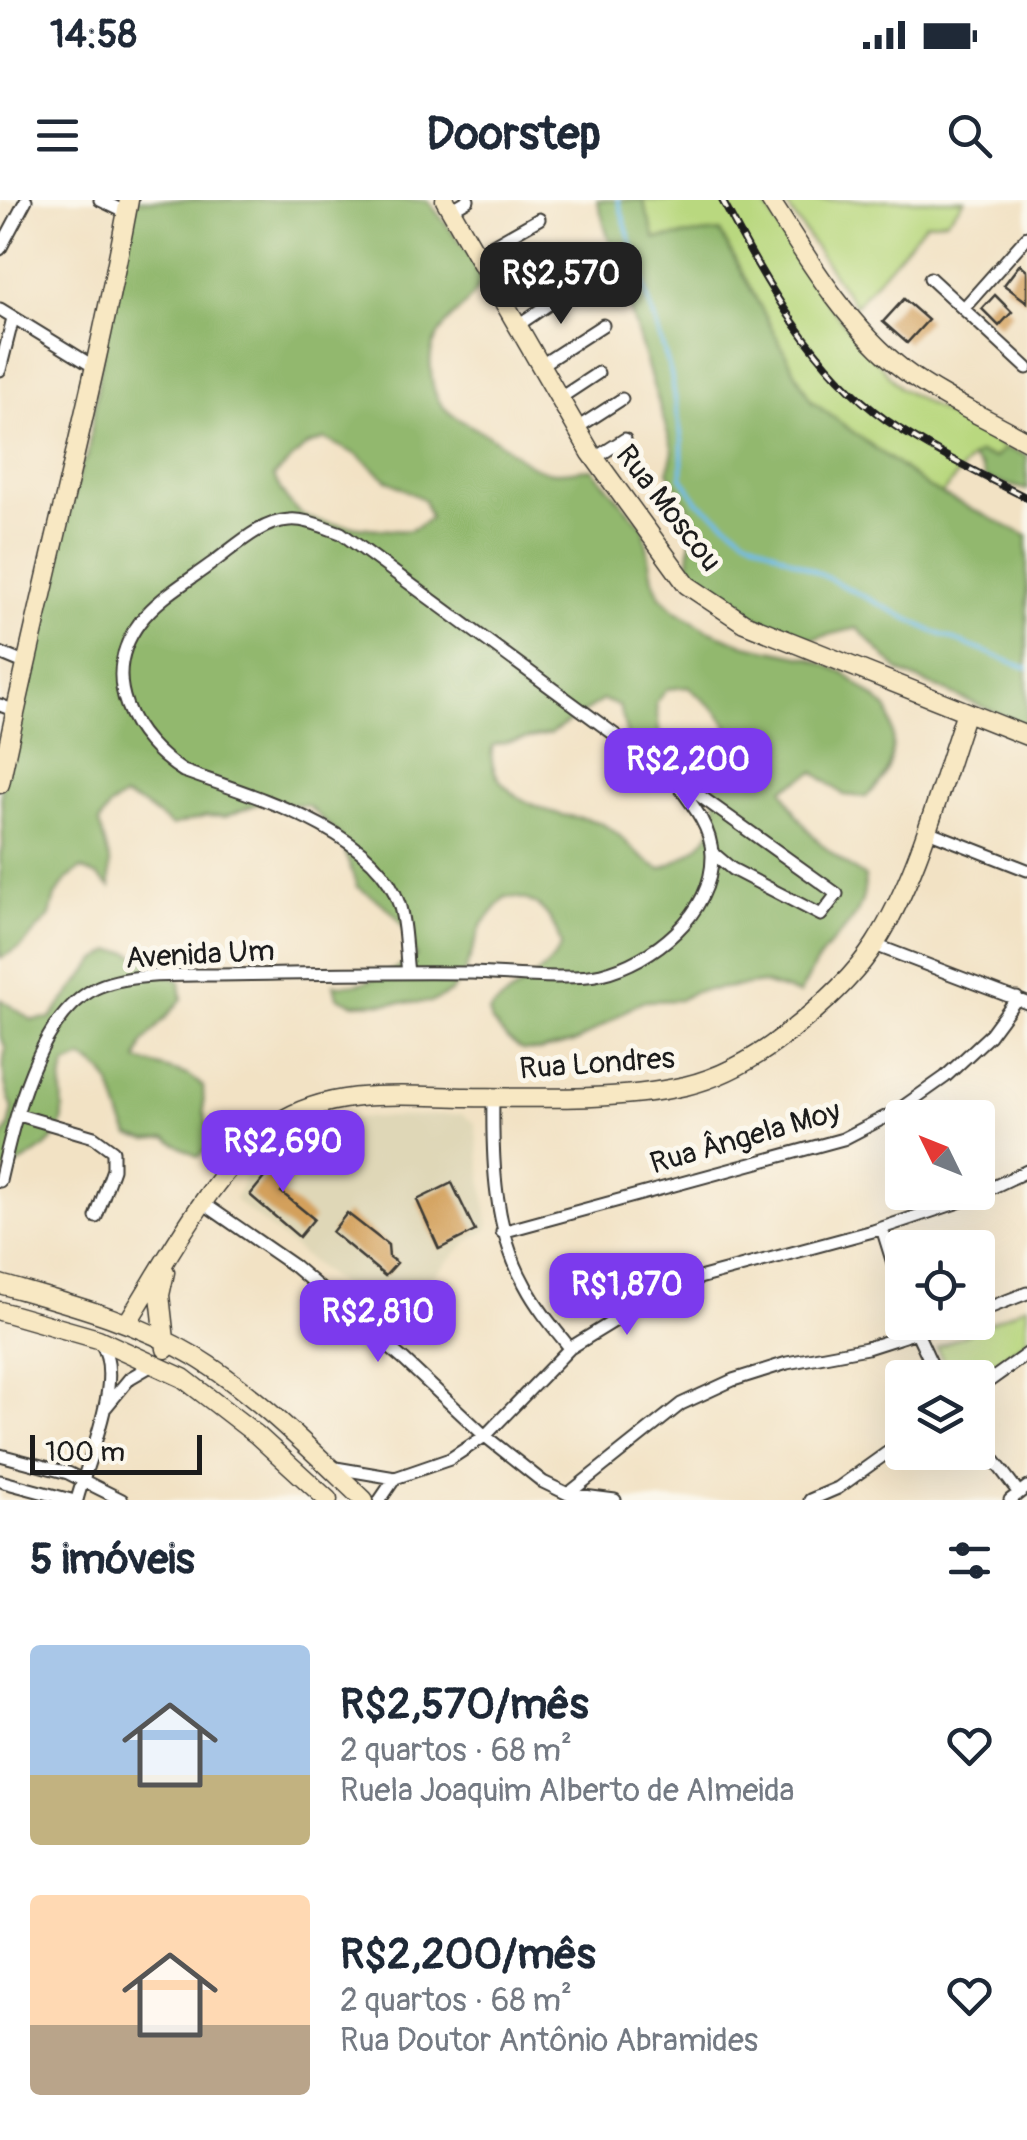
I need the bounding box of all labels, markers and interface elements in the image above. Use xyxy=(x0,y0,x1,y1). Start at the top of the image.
text: 14:58 xyxy=(50,11,137,59)
text: Doorstep xyxy=(426,107,601,163)
icon: menu xyxy=(30,108,85,163)
icon: search xyxy=(942,108,997,163)
pin: R$2,570 xyxy=(469,242,653,327)
text: R$2,570 xyxy=(502,254,620,294)
street label: Rua Moscou xyxy=(608,438,730,579)
pin: R$2,200 xyxy=(596,728,780,813)
text: R$2,200 xyxy=(626,740,750,780)
street label: Avenida Um xyxy=(124,932,276,977)
street label: Rua Londres xyxy=(518,1040,676,1087)
street label: Rua Ângela Moy xyxy=(646,1093,845,1182)
north arrow xyxy=(885,1100,995,1210)
map controls xyxy=(885,1100,995,1470)
pin: R$2,690 xyxy=(191,1110,375,1195)
text: R$2,690 xyxy=(224,1122,342,1162)
button: locate xyxy=(885,1230,995,1340)
pin: R$1,870 xyxy=(535,1253,719,1338)
text: R$1,870 xyxy=(571,1265,683,1305)
pin: R$2,810 xyxy=(286,1280,470,1365)
text: R$2,810 xyxy=(322,1292,434,1332)
button: layers xyxy=(885,1360,995,1470)
scale bar xyxy=(30,1430,202,1474)
text: 100 m xyxy=(45,1435,125,1470)
icon: filters xyxy=(942,1533,997,1588)
text: 5 imóveis xyxy=(30,1534,194,1586)
text: R$2,570/mês xyxy=(340,1679,588,1731)
icon: home xyxy=(110,1685,230,1805)
icon: heart xyxy=(942,1718,997,1773)
text: 2 quartos · 68 m² xyxy=(340,1731,572,1771)
text: Ruela Joaquim Alberto de Almeida xyxy=(340,1771,794,1811)
text: R$2,200/mês xyxy=(340,1929,596,1981)
icon: home xyxy=(110,1935,230,2055)
icon: heart xyxy=(942,1968,997,2023)
text: 2 quartos · 68 m² xyxy=(340,1981,572,2021)
text: Rua Doutor Antônio Abramides xyxy=(340,2021,758,2061)

